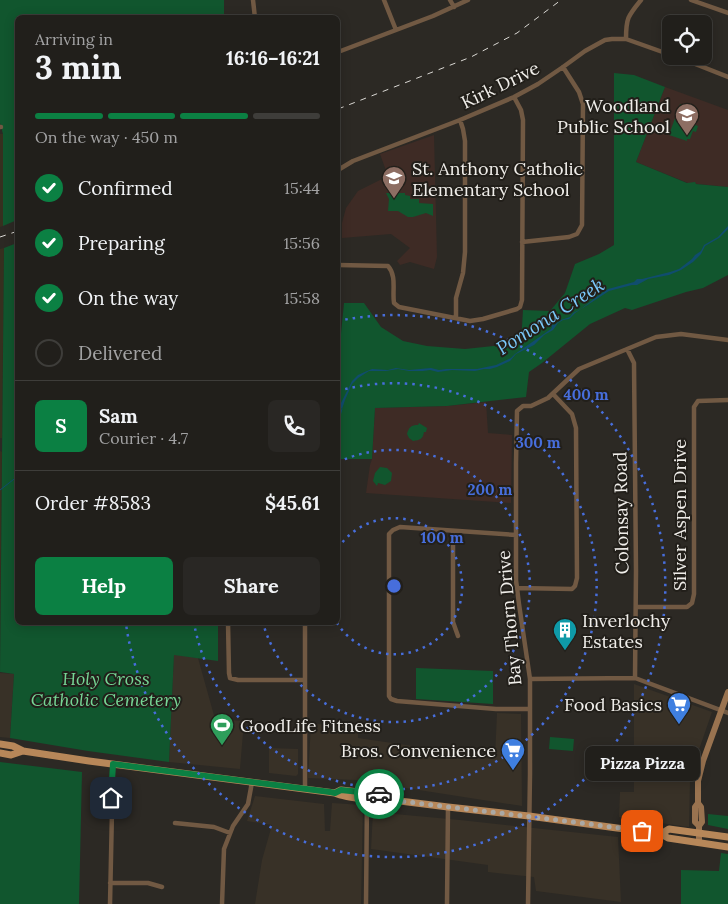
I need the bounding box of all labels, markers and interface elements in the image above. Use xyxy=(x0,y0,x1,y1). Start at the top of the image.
map controls xyxy=(662,15,712,65)
button: locate xyxy=(662,15,712,65)
text: Arriving in xyxy=(35,29,113,49)
text: 16:16–16:21 xyxy=(226,46,320,70)
text: 3 min xyxy=(35,47,122,88)
street label: Kirk Drive xyxy=(457,56,543,114)
place label: Woodland Public School xyxy=(557,94,670,138)
school or university icon: Woodland Public School xyxy=(674,102,700,136)
text: On the way · 450 m xyxy=(35,127,178,147)
place label: St. Anthony Catholic Elementary School xyxy=(412,157,583,201)
school or university icon: St. Anthony Catholic Elementary School xyxy=(381,165,407,199)
icon: check xyxy=(35,174,63,202)
text: Confirmed xyxy=(78,176,173,200)
text: 15:44 xyxy=(284,178,320,198)
icon: check xyxy=(35,229,63,257)
text: Preparing xyxy=(78,231,165,255)
text: 15:56 xyxy=(283,233,320,253)
water label: Pomona Creek xyxy=(491,272,609,360)
icon: check xyxy=(35,284,63,312)
text: On the way xyxy=(78,286,178,310)
text: 15:58 xyxy=(284,288,320,308)
text: Delivered xyxy=(78,341,162,365)
text: 400 m xyxy=(563,385,609,404)
button: phone xyxy=(268,400,320,452)
text: Sam xyxy=(99,404,138,428)
text: S xyxy=(55,414,67,438)
text: Courier · 4.7 xyxy=(99,428,188,448)
text: 300 m xyxy=(515,433,561,452)
street label: Silver Aspen Drive xyxy=(668,439,691,591)
street label: Colonsay Road xyxy=(608,451,634,575)
text: 200 m xyxy=(468,480,513,499)
text: Order #8583 xyxy=(35,491,151,515)
text: $45.61 xyxy=(265,491,320,515)
text: 100 m xyxy=(421,528,464,547)
street label: Bay Thorn Drive xyxy=(492,549,526,687)
button: Help xyxy=(35,557,173,615)
button: Share xyxy=(183,557,320,615)
centre of rings xyxy=(385,577,403,595)
place label: Inverlochy Estates xyxy=(582,609,671,653)
building icon: Inverlochy Estates xyxy=(552,617,578,651)
park label: Holy Cross Catholic Cemetery xyxy=(31,667,181,711)
supermarket icon: Food Basics xyxy=(666,691,692,725)
place label: Food Basics xyxy=(564,693,662,716)
sports icon: GoodLife Fitness xyxy=(209,712,235,746)
place label: GoodLife Fitness xyxy=(240,714,381,737)
supermarket icon: Bros. Convenience xyxy=(500,737,526,771)
place label: Bros. Convenience xyxy=(341,739,496,762)
callout: Pizza Pizza xyxy=(584,746,700,781)
text: Pizza Pizza xyxy=(600,753,685,773)
courier xyxy=(354,769,404,819)
pin xyxy=(90,777,132,819)
icon: car xyxy=(365,780,393,808)
icon: home xyxy=(97,784,125,812)
pin xyxy=(621,810,663,852)
icon: bag xyxy=(628,817,656,845)

